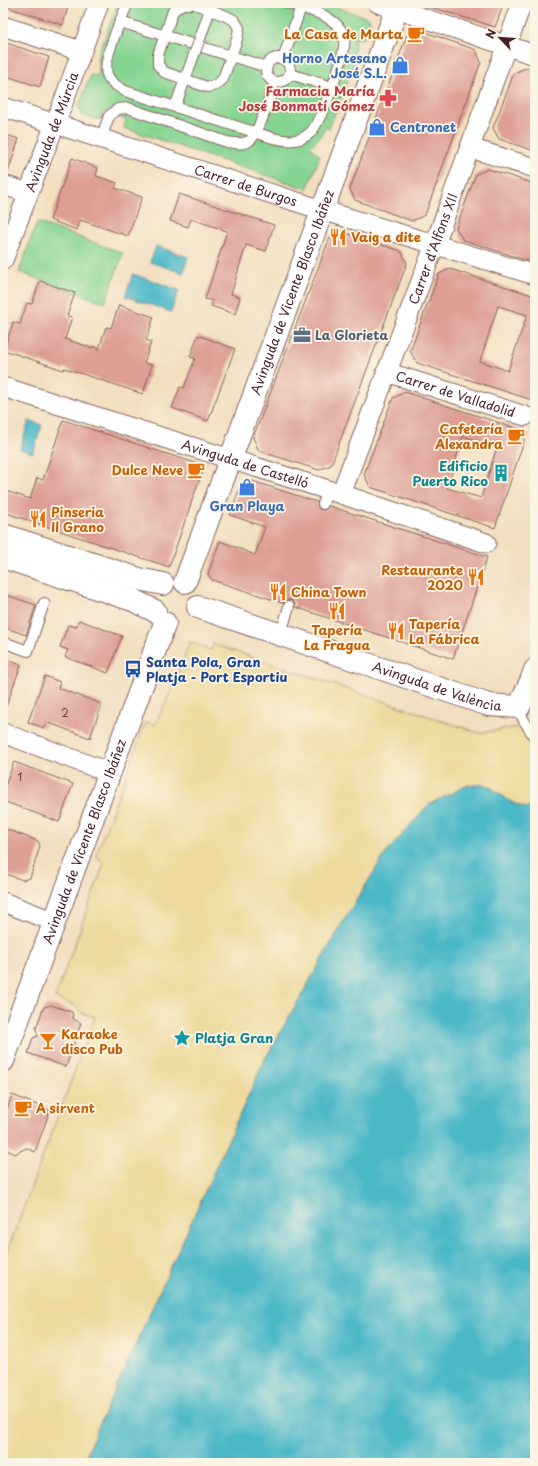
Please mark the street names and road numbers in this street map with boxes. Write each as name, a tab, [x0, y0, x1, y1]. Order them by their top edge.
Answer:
street label: Avinguda de Múrcia	[20, 69, 82, 194]
street label: Carrer de Burgos	[192, 159, 300, 210]
street label: Avinguda de Vicente Blasco Ibáñez	[245, 187, 338, 397]
street label: Carrer d'Alfons XII	[403, 190, 462, 307]
street label: Carrer de Valladolid	[394, 366, 518, 421]
street label: Avinguda de Castelló	[179, 434, 311, 492]
street label: Avinguda de València	[370, 656, 502, 715]
street label: Avinguda de Vicente Blasco Ibáñez	[37, 736, 130, 946]

